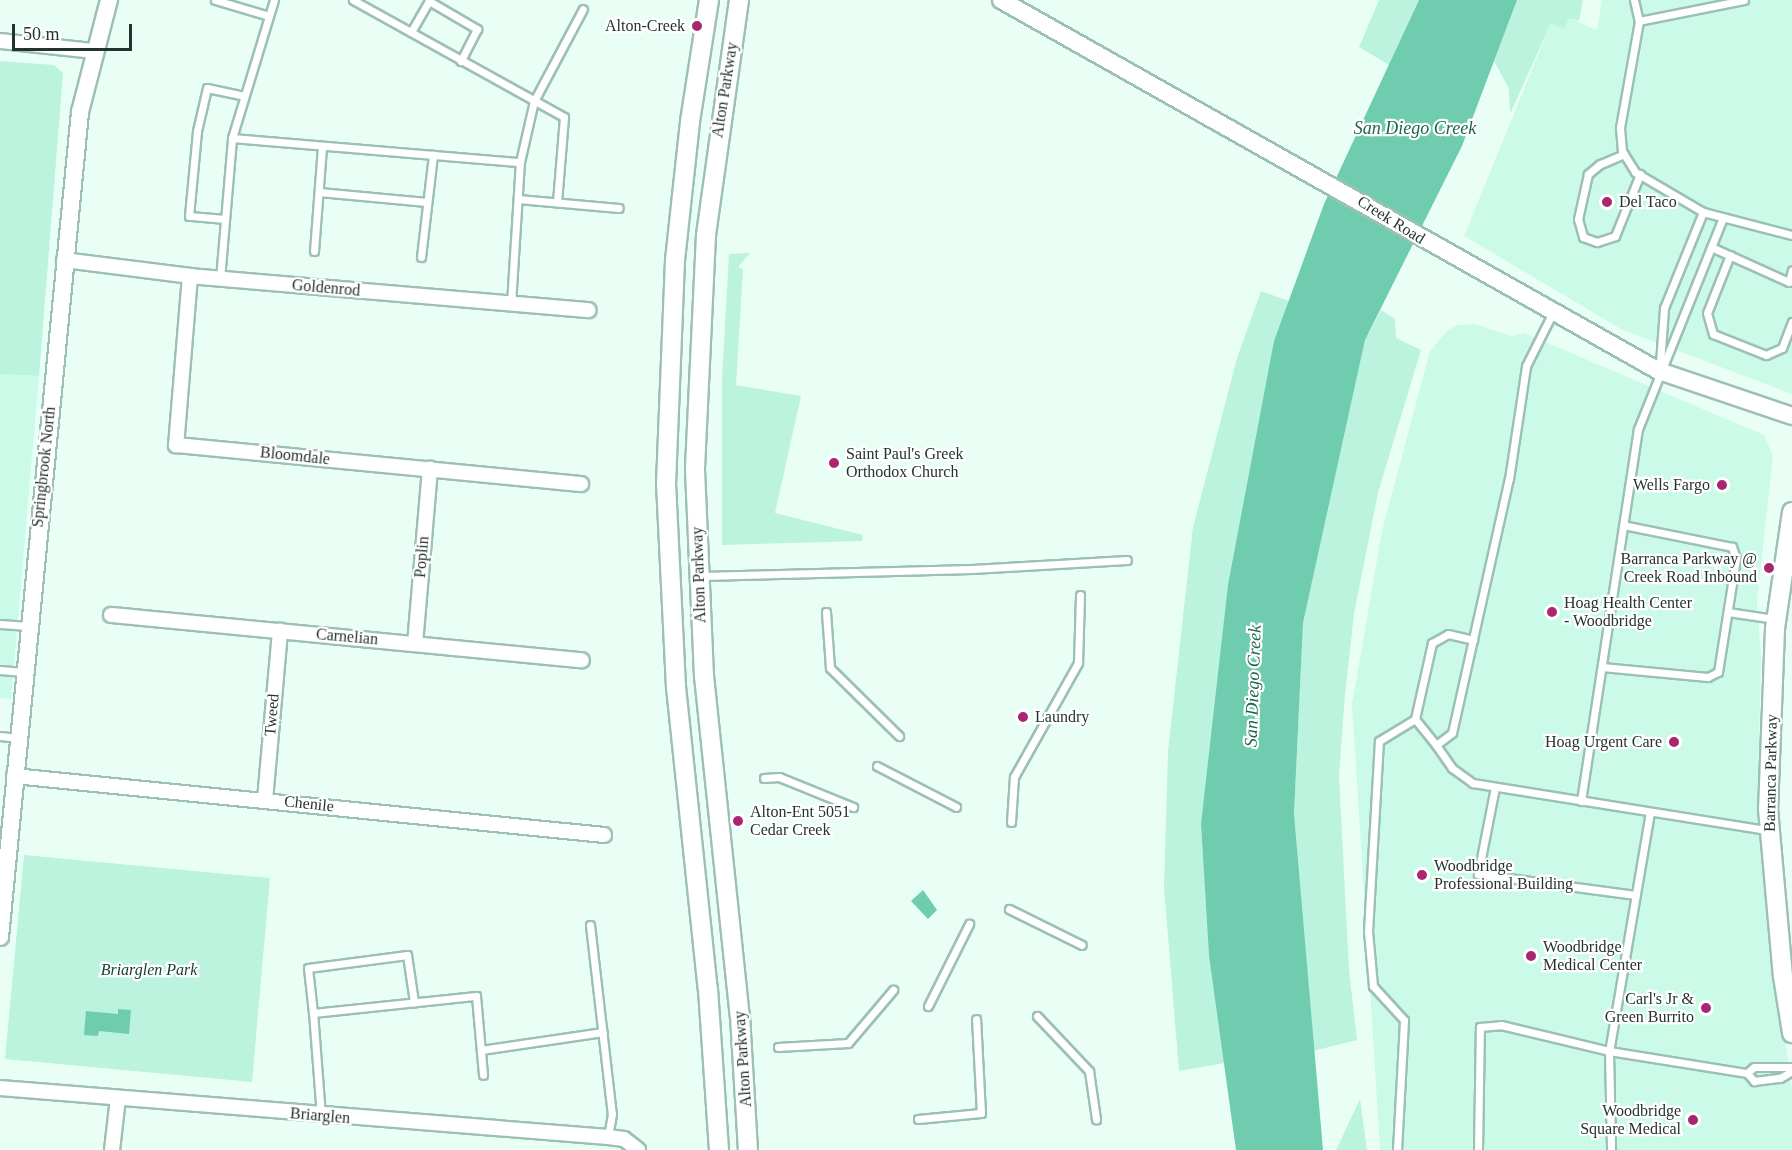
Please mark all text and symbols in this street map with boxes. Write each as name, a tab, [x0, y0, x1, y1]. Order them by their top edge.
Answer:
scale bar	[15, 12, 135, 50]
place label: Alton-Creek	[605, 16, 685, 36]
marker: Alton-Creek	[690, 19, 704, 33]
text: 50 m	[23, 24, 60, 44]
street label: Alton Parkway	[708, 41, 742, 139]
water label: San Diego Creek	[1354, 117, 1476, 139]
street label: Creek Road	[1354, 192, 1428, 248]
place label: Del Taco	[1619, 192, 1677, 212]
marker: Del Taco	[1600, 195, 1614, 209]
street label: Goldenrod	[291, 275, 361, 301]
street label: Springbrook North	[28, 406, 60, 528]
street label: Bloomdale	[259, 443, 331, 469]
place label: Saint Paul's Greek Orthodox Church	[846, 444, 964, 482]
marker: Saint Paul's Greek Orthodox Church	[827, 456, 841, 470]
place label: Wells Fargo	[1633, 475, 1710, 495]
marker: Wells Fargo	[1715, 478, 1729, 492]
street label: Alton Parkway	[688, 526, 710, 624]
street label: Poplin	[411, 535, 433, 579]
place label: Barranca Parkway @ Creek Road Inbound	[1621, 549, 1757, 587]
marker: Barranca Parkway @ Creek Road Inbound	[1762, 561, 1776, 575]
place label: Hoag Health Center - Woodbridge	[1564, 593, 1692, 631]
marker: Hoag Health Center - Woodbridge	[1545, 605, 1559, 619]
street label: Carnelian	[315, 625, 379, 649]
water label: San Diego Creek	[1240, 625, 1266, 747]
street label: Tweed	[261, 693, 283, 737]
place label: Laundry	[1035, 707, 1089, 727]
marker: Laundry	[1016, 710, 1030, 724]
street label: Barranca Parkway	[1760, 714, 1782, 832]
place label: Hoag Urgent Care	[1545, 732, 1662, 752]
marker: Hoag Urgent Care	[1667, 735, 1681, 749]
street label: Chenile	[283, 792, 335, 816]
place label: Alton-Ent 5051 Cedar Creek	[750, 802, 850, 840]
marker: Alton-Ent 5051 Cedar Creek	[731, 814, 745, 828]
place label: Woodbridge Professional Building	[1434, 856, 1573, 894]
marker: Woodbridge Professional Building	[1415, 868, 1429, 882]
place label: Woodbridge Medical Center	[1543, 937, 1642, 975]
marker: Woodbridge Medical Center	[1524, 949, 1538, 963]
park label: Briarglen Park	[101, 960, 197, 980]
place label: Carl's Jr & Green Burrito	[1605, 989, 1694, 1027]
marker: Carl's Jr & Green Burrito	[1699, 1001, 1713, 1015]
street label: Alton Parkway	[730, 1010, 756, 1108]
place label: Woodbridge Square Medical	[1580, 1101, 1681, 1139]
street label: Briarglen	[289, 1104, 351, 1128]
marker: Woodbridge Square Medical	[1686, 1113, 1700, 1127]

